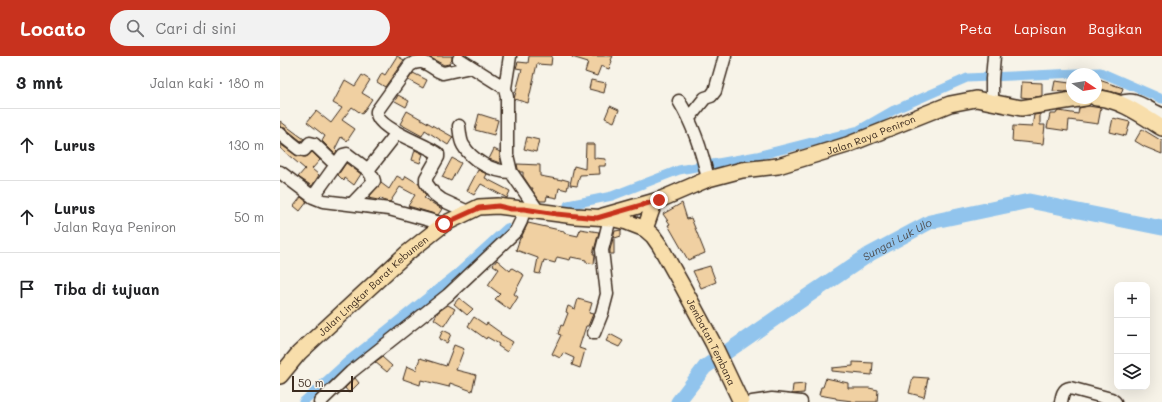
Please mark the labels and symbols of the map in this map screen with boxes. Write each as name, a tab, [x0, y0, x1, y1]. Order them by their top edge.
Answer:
north arrow	[1066, 68, 1102, 104]
street label: Jalan Raya Peniron	[825, 112, 917, 158]
route end	[650, 191, 668, 209]
water label: Sungai Luk Ulo	[859, 214, 935, 264]
route start	[435, 215, 453, 233]
street label: Jalan Lingkar Barat Kebumen	[315, 232, 431, 339]
street label: Jembatan Tembana	[683, 296, 739, 388]
scale bar	[292, 374, 353, 393]

